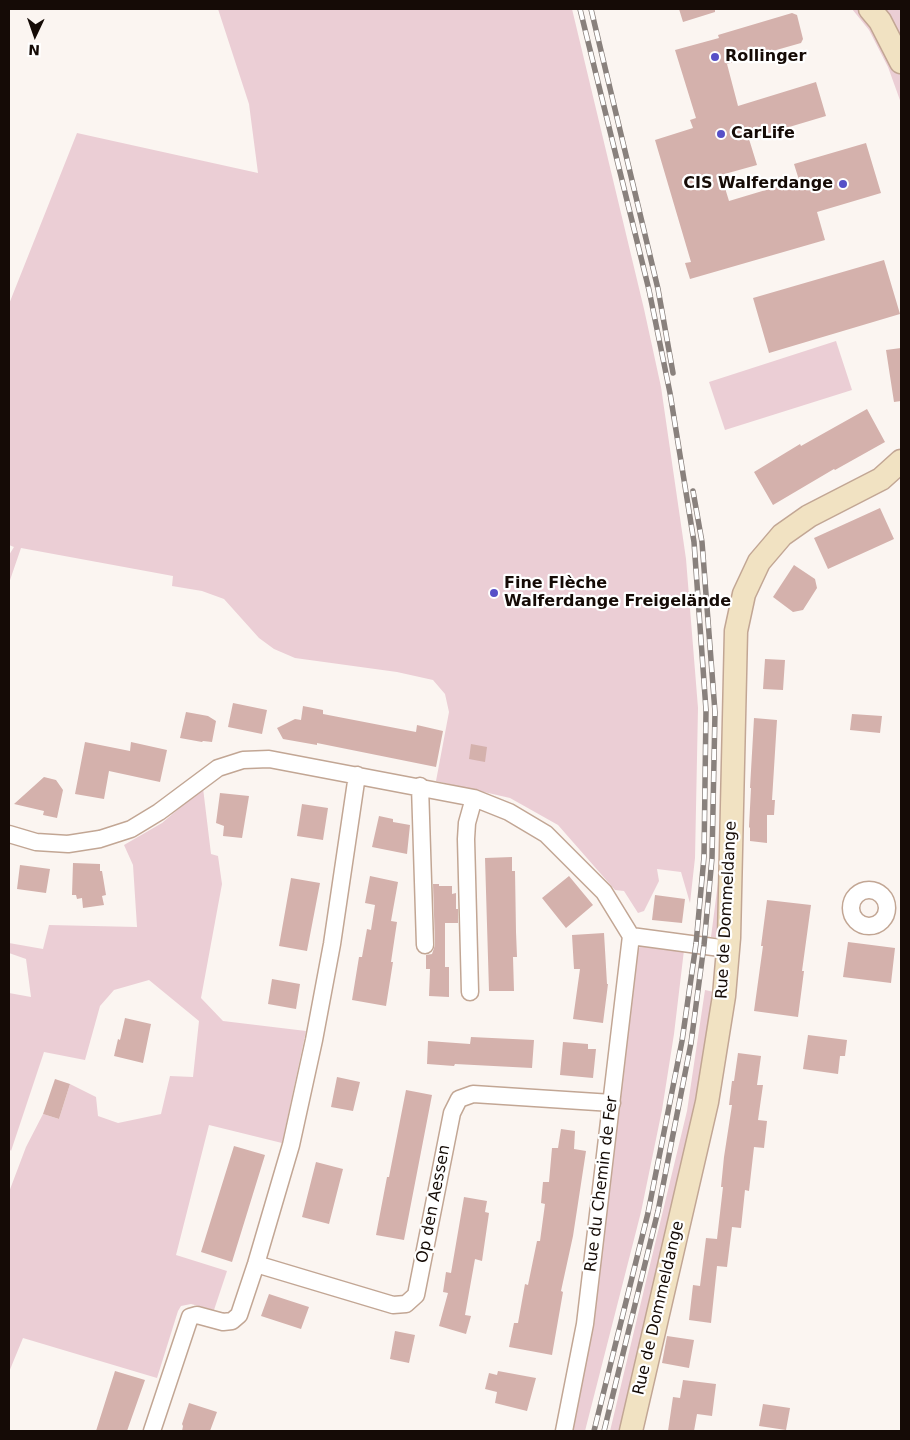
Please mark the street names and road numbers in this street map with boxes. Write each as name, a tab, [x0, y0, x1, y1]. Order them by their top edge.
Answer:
street label: Rue de Dommeldange	[713, 821, 741, 999]
street label: Rue du Chemin de Fer	[582, 1095, 622, 1273]
street label: Op den Aessen	[413, 1143, 455, 1265]
street label: Rue de Dommeldange	[630, 1219, 688, 1397]

